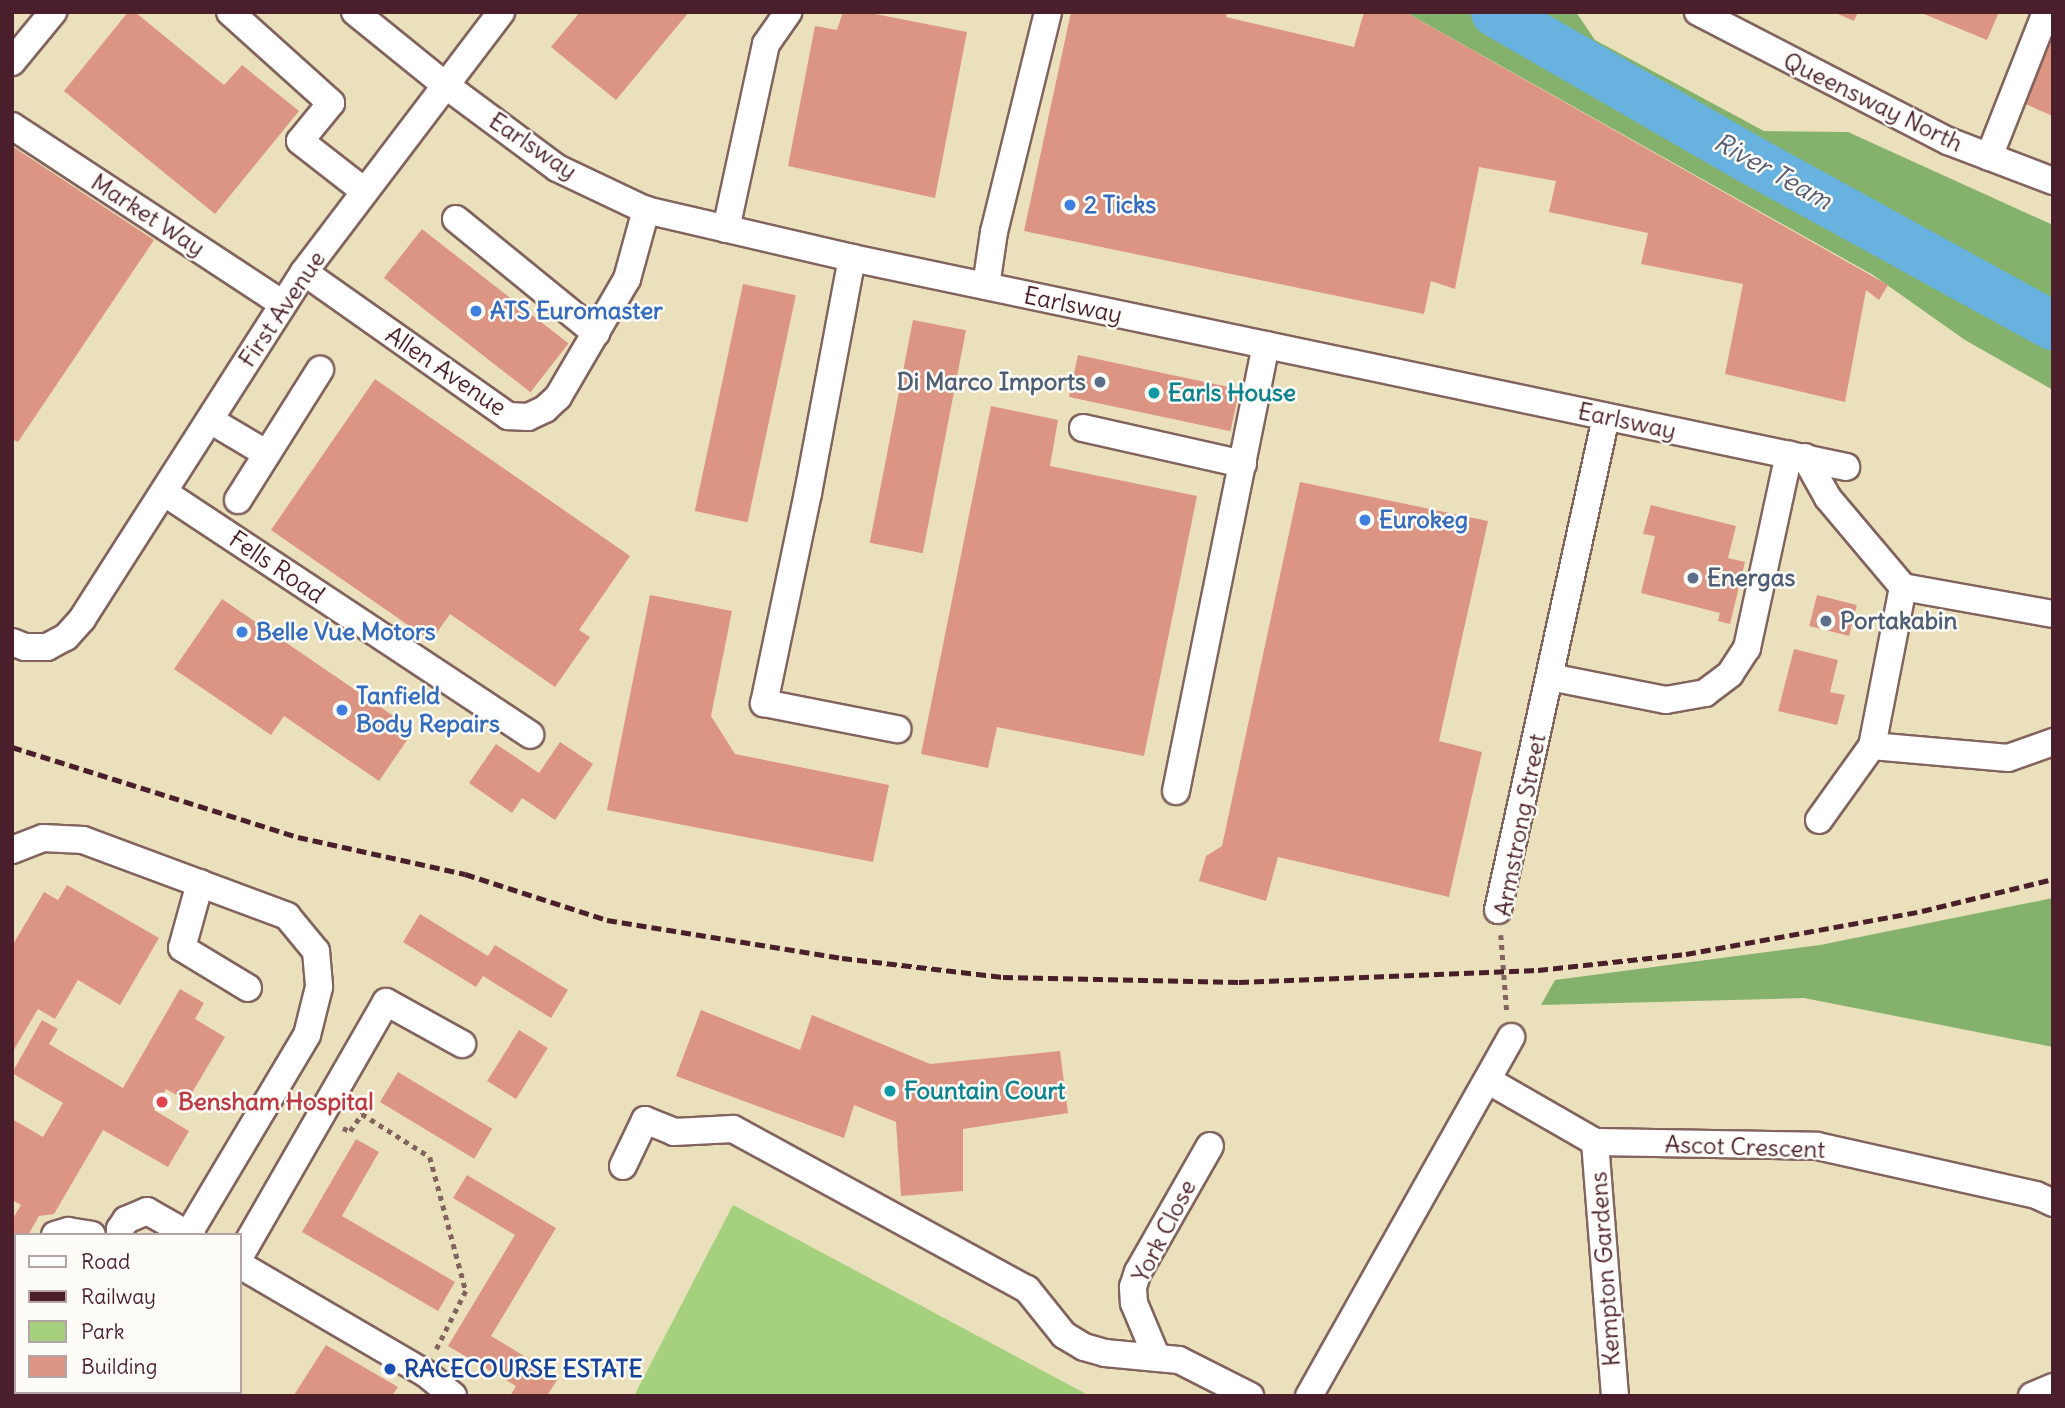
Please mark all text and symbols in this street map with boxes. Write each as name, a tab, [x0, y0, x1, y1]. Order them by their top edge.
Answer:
street label: Queensway North	[1779, 46, 1967, 158]
street label: Earlsway	[484, 106, 582, 186]
water label: River Team	[1709, 126, 1837, 216]
street label: Market Way	[86, 168, 210, 262]
place label: 2 Ticks	[1084, 191, 1156, 219]
marker: 2 Ticks	[1062, 197, 1078, 213]
street label: First Avenue	[233, 245, 331, 373]
street label: Earlsway	[1021, 281, 1125, 329]
place label: ATS Euromaster	[490, 297, 663, 325]
marker: ATS Euromaster	[468, 303, 484, 319]
street label: Allen Avenue	[380, 320, 512, 422]
place label: Di Marco Imports	[897, 368, 1086, 396]
marker: Di Marco Imports	[1092, 374, 1108, 390]
place label: Earls House	[1168, 379, 1296, 407]
marker: Earls House	[1146, 385, 1162, 401]
street label: Earlsway	[1575, 397, 1679, 445]
place label: Eurokeg	[1379, 506, 1468, 534]
marker: Eurokeg	[1357, 512, 1373, 528]
street label: Fells Road	[224, 525, 330, 609]
place label: Energas	[1707, 564, 1795, 592]
marker: Energas	[1685, 570, 1701, 586]
place label: Portakabin	[1840, 607, 1957, 635]
marker: Portakabin	[1818, 613, 1834, 629]
place label: Belle Vue Motors	[256, 618, 436, 646]
marker: Belle Vue Motors	[234, 624, 250, 640]
place label: Tanfield Body Repairs	[356, 682, 500, 738]
marker: Tanfield Body Repairs	[334, 702, 350, 718]
street label: Armstrong Street	[1488, 731, 1552, 919]
place label: Fountain Court	[904, 1077, 1065, 1105]
marker: Fountain Court	[882, 1083, 898, 1099]
place label: Bensham Hospital	[178, 1088, 374, 1116]
marker: Bensham Hospital	[152, 1092, 172, 1112]
street label: Ascot Crescent	[1664, 1130, 1826, 1164]
street label: Kempton Gardens	[1584, 1171, 1626, 1367]
street label: York Close	[1126, 1175, 1202, 1287]
legend	[14, 1233, 242, 1394]
text: Road	[81, 1248, 130, 1275]
text: Railway	[81, 1283, 156, 1310]
text: Park	[81, 1318, 124, 1345]
text: Building	[81, 1353, 157, 1380]
place label: RACECOURSE ESTATE	[404, 1355, 643, 1383]
marker: RACECOURSE ESTATE	[382, 1361, 398, 1377]

